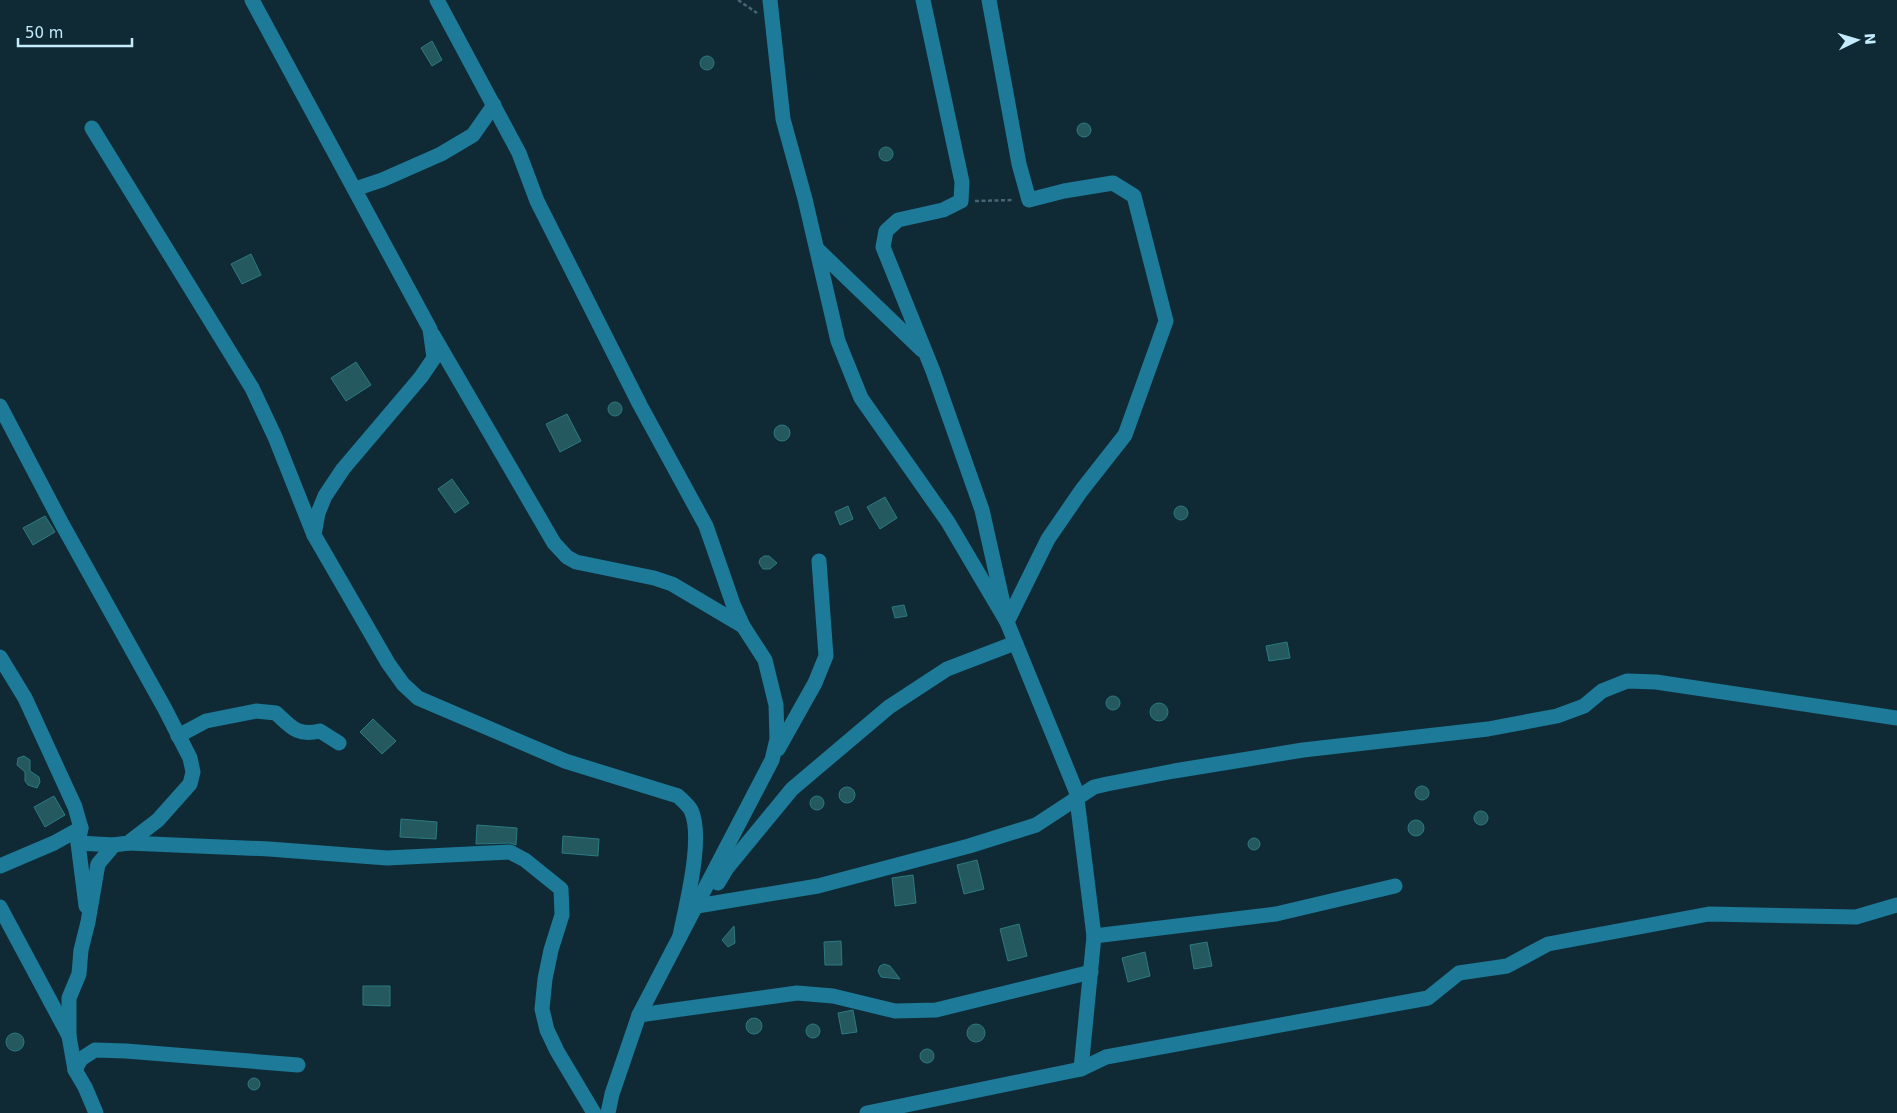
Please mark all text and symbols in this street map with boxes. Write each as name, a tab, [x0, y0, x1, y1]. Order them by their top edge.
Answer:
scale bar	[18, 15, 131, 47]
north arrow	[1832, 15, 1882, 65]
text: 50 m	[25, 24, 63, 42]
text: N	[1861, 32, 1878, 45]

